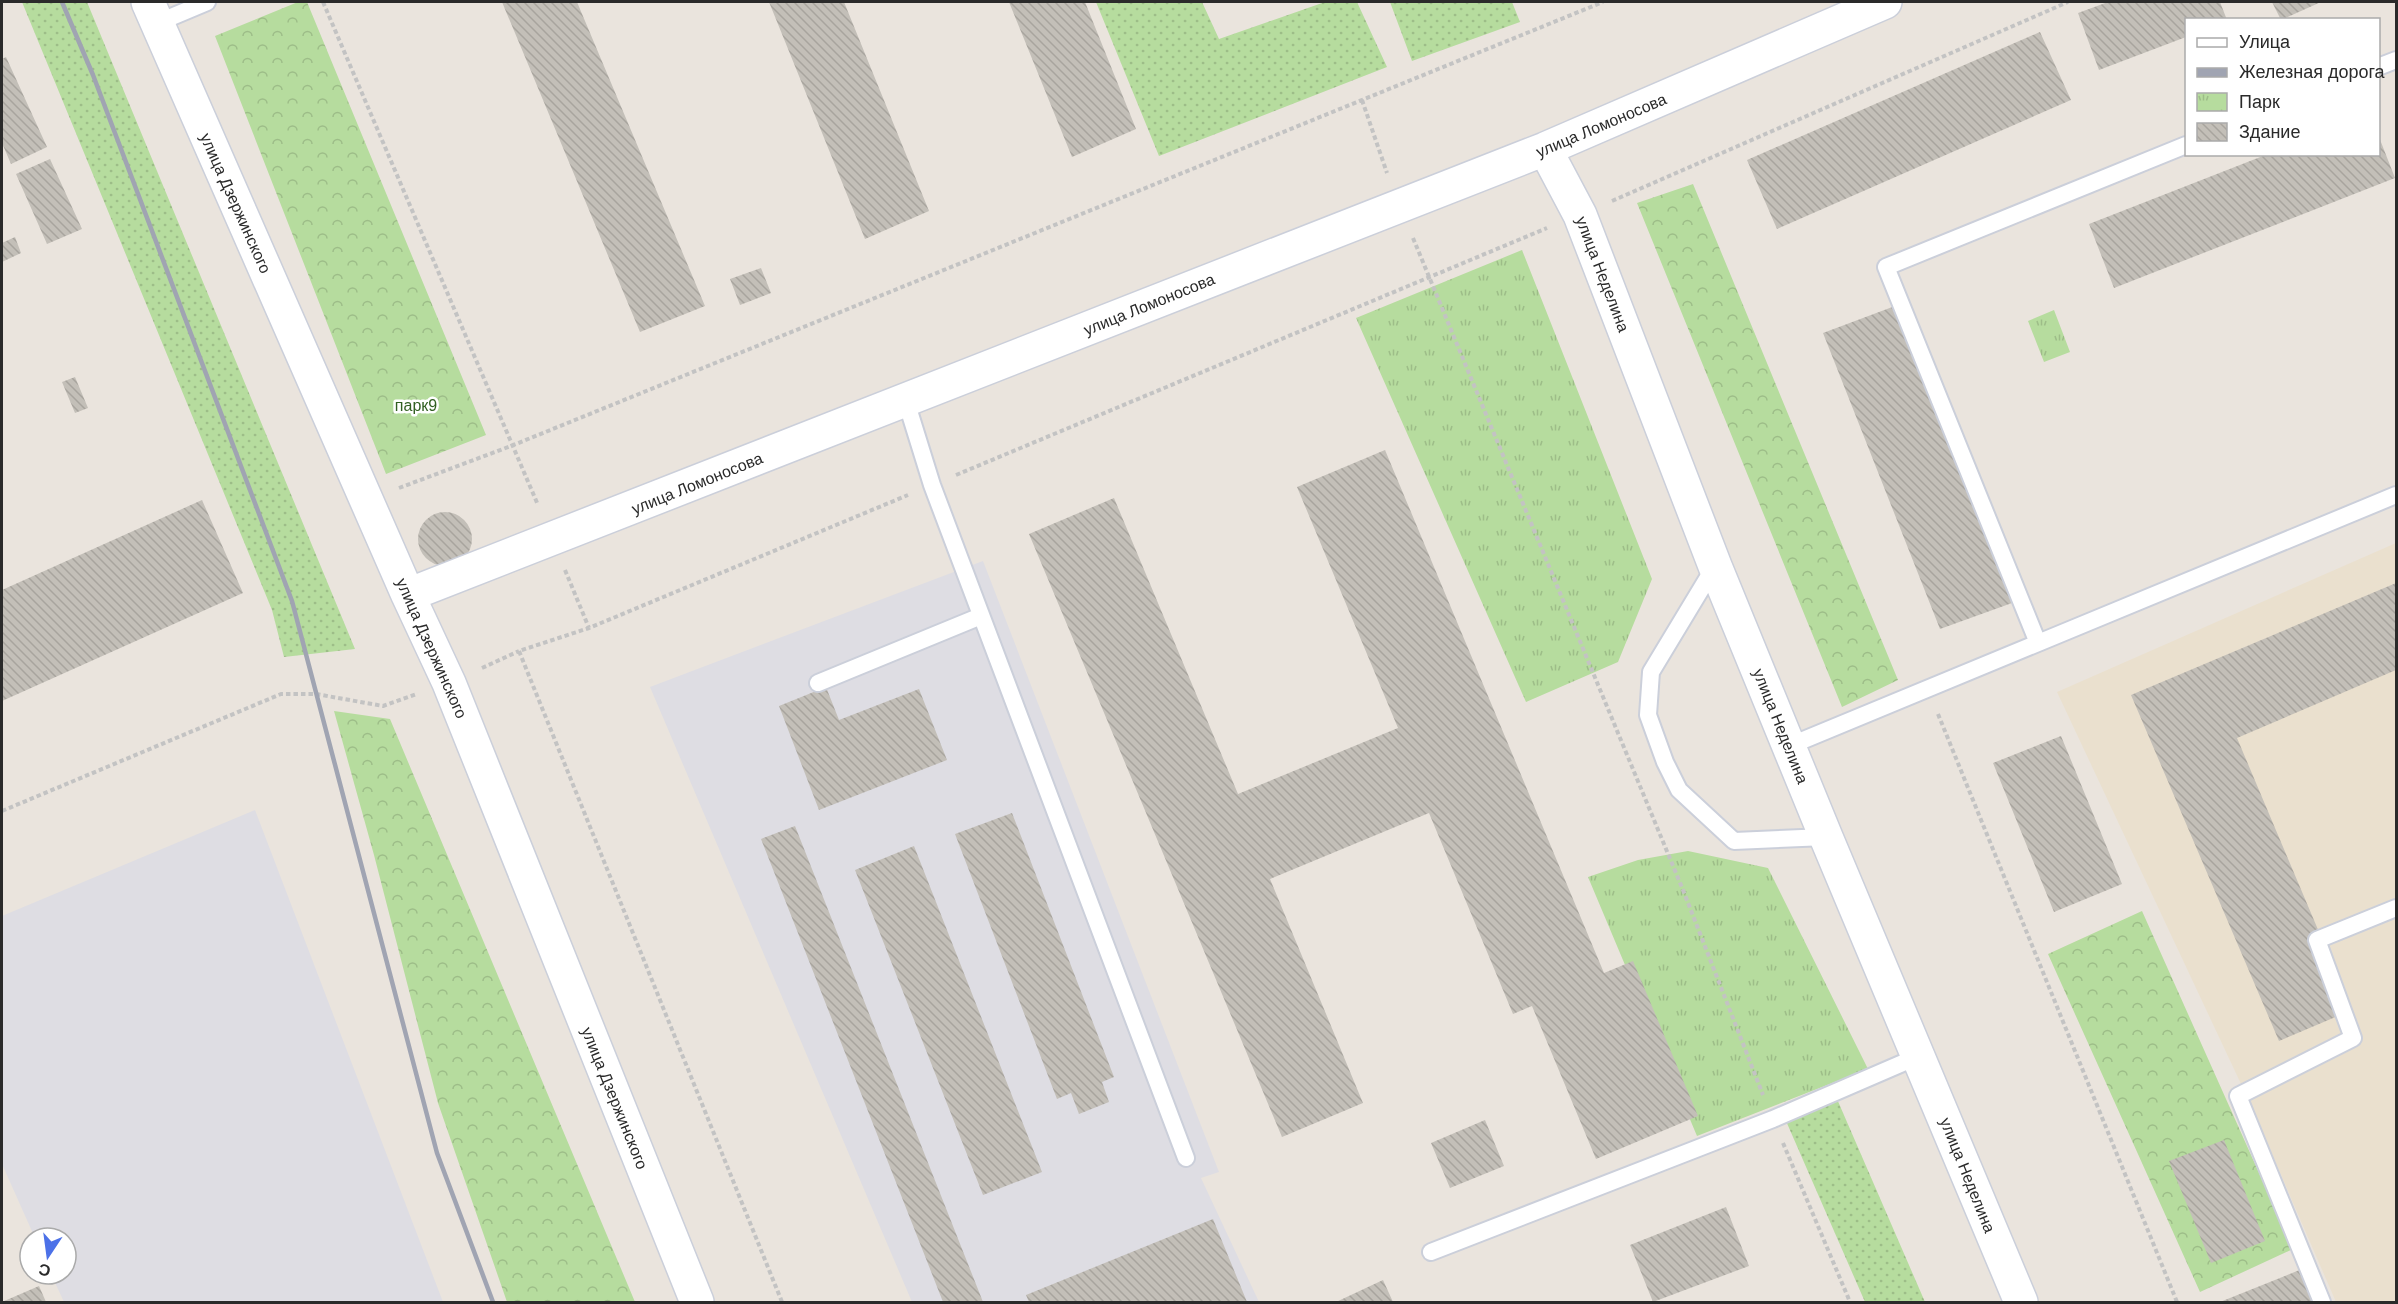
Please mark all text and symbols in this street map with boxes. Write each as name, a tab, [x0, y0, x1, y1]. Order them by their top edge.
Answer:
legend	[2185, 18, 2380, 156]
text: Улица	[2239, 32, 2291, 52]
text: Железная дорога	[2239, 62, 2386, 82]
street label: улица Ломоносова	[1534, 90, 1669, 161]
text: Парк	[2239, 92, 2280, 112]
text: Здание	[2239, 122, 2300, 142]
street label: улица Дзержинского	[197, 130, 274, 276]
street label: улица Неделина	[1573, 214, 1632, 334]
street label: улица Ломоносова	[1081, 270, 1217, 339]
park label: парк9	[395, 397, 437, 414]
street label: улица Ломоносова	[629, 449, 765, 518]
street label: улица Дзержинского	[393, 575, 470, 721]
street label: улица Неделина	[1750, 666, 1811, 786]
street label: улица Дзержинского	[578, 1025, 651, 1172]
street label: улица Неделина	[1937, 1115, 1998, 1235]
north arrow	[18, 1226, 78, 1286]
text: С	[37, 1260, 52, 1280]

